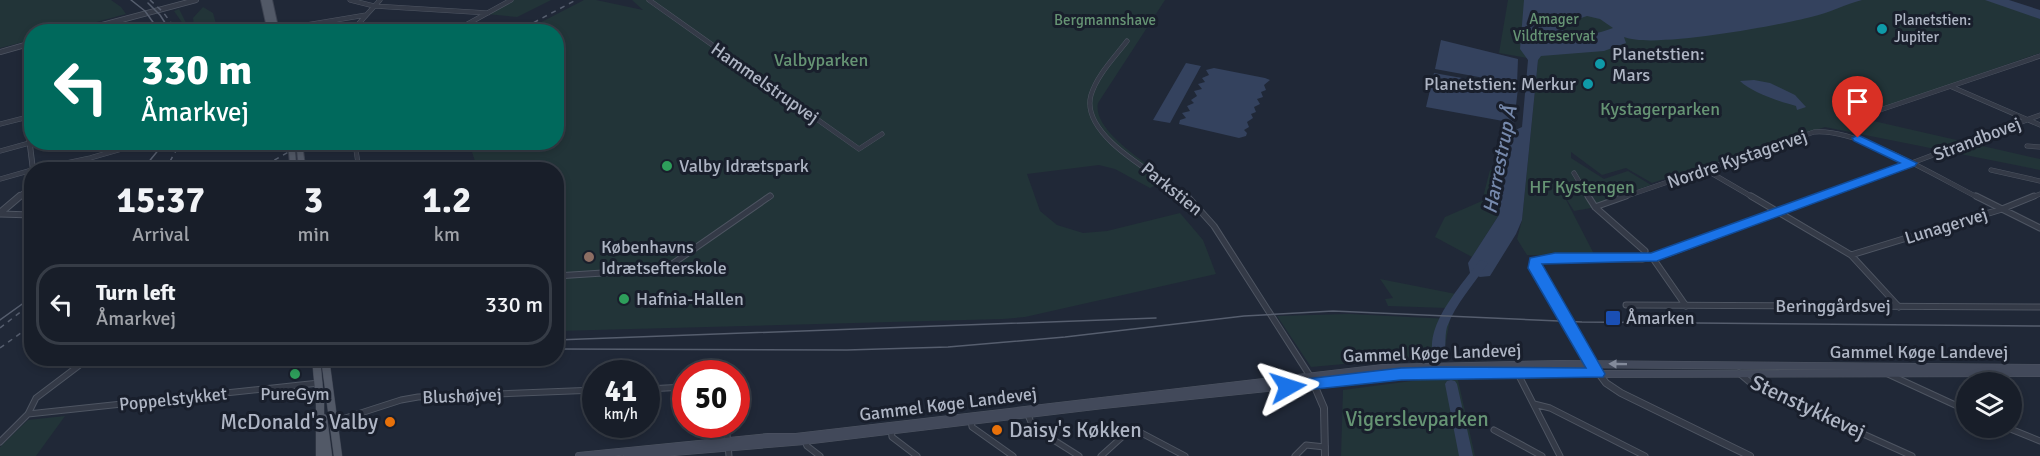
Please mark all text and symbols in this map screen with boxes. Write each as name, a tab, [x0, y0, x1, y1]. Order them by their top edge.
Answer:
park label: Amager Vildtreservat	[1513, 10, 1595, 45]
park label: Bergmannshave	[1054, 11, 1156, 29]
place label: Planetstien: Jupiter	[1894, 11, 1971, 46]
marker: Planetstien: Jupiter	[1875, 22, 1889, 36]
street label: Hammelstrupvej	[707, 38, 823, 128]
place label: Planetstien: Mars	[1612, 43, 1705, 86]
text: 330 m	[141, 45, 252, 96]
icon: left	[42, 48, 120, 126]
park label: Valbyparken	[774, 49, 868, 71]
marker: Planetstien: Mars	[1593, 57, 1607, 71]
place label: Planetstien: Merkur	[1424, 73, 1576, 95]
pin	[1832, 76, 1883, 138]
marker: Planetstien: Merkur	[1581, 77, 1595, 91]
icon: arrive	[1841, 85, 1874, 118]
text: Åmarkvej	[141, 96, 249, 129]
park label: Kystagerparken	[1600, 98, 1720, 120]
water label: Harrestrup Å	[1477, 103, 1523, 216]
street label: Strandbovej	[1930, 112, 2024, 166]
street label: Nordre Kystagervej	[1664, 125, 1810, 193]
place label: Valby Idrætspark	[679, 155, 809, 177]
street label: Parkstien	[1137, 158, 1207, 220]
marker: Valby Idrætspark	[660, 159, 674, 173]
park label: HF Kystengen	[1529, 176, 1635, 198]
text: 15:37	[117, 178, 205, 223]
text: 3	[304, 178, 323, 223]
text: 1.2	[422, 178, 471, 223]
street label: Lunagervej	[1902, 203, 1990, 249]
text: Arrival	[132, 222, 190, 247]
text: min	[297, 222, 330, 247]
text: km	[434, 222, 460, 247]
place label: Københavns Idrætsefterskole	[601, 236, 727, 279]
marker: Københavns Idrætsefterskole	[582, 250, 596, 264]
text: Turn left	[96, 279, 176, 306]
icon: left	[45, 288, 78, 321]
place label: Hafnia-Hallen	[636, 288, 744, 310]
text: 330 m	[485, 291, 543, 318]
marker: Hafnia-Hallen	[617, 292, 631, 306]
street label: Beringgårdsvej	[1775, 295, 1891, 317]
text: Åmarkvej	[96, 306, 176, 331]
place label: Åmarken	[1626, 307, 1695, 329]
marker: Åmarken	[1604, 309, 1622, 327]
street label: Gammel Køge Landevej	[1342, 339, 1522, 367]
street label: Gammel Køge Landevej	[1830, 341, 2008, 363]
position arrow	[1256, 355, 1320, 419]
one-way arrow	[1609, 359, 1628, 369]
speed limit sign: 50	[672, 360, 750, 438]
marker: PureGym	[288, 367, 302, 381]
street label: Stenstykkevej	[1746, 369, 1870, 445]
map controls	[1956, 372, 2022, 438]
button: layers	[1956, 372, 2022, 438]
text: 41	[605, 373, 637, 410]
street label: Poppelstykket	[118, 382, 228, 416]
street label: Gammel Køge Landevej	[858, 382, 1038, 426]
place label: PureGym	[260, 383, 330, 405]
street label: Blushøjvej	[422, 384, 502, 408]
text: km/h	[604, 405, 638, 423]
park label: Vigerslevparken	[1345, 406, 1489, 432]
place label: McDonald's Valby	[220, 409, 378, 435]
marker: McDonald's Valby	[383, 415, 397, 429]
place label: Daisy's Køkken	[1009, 417, 1142, 443]
marker: Daisy's Køkken	[990, 423, 1004, 437]

